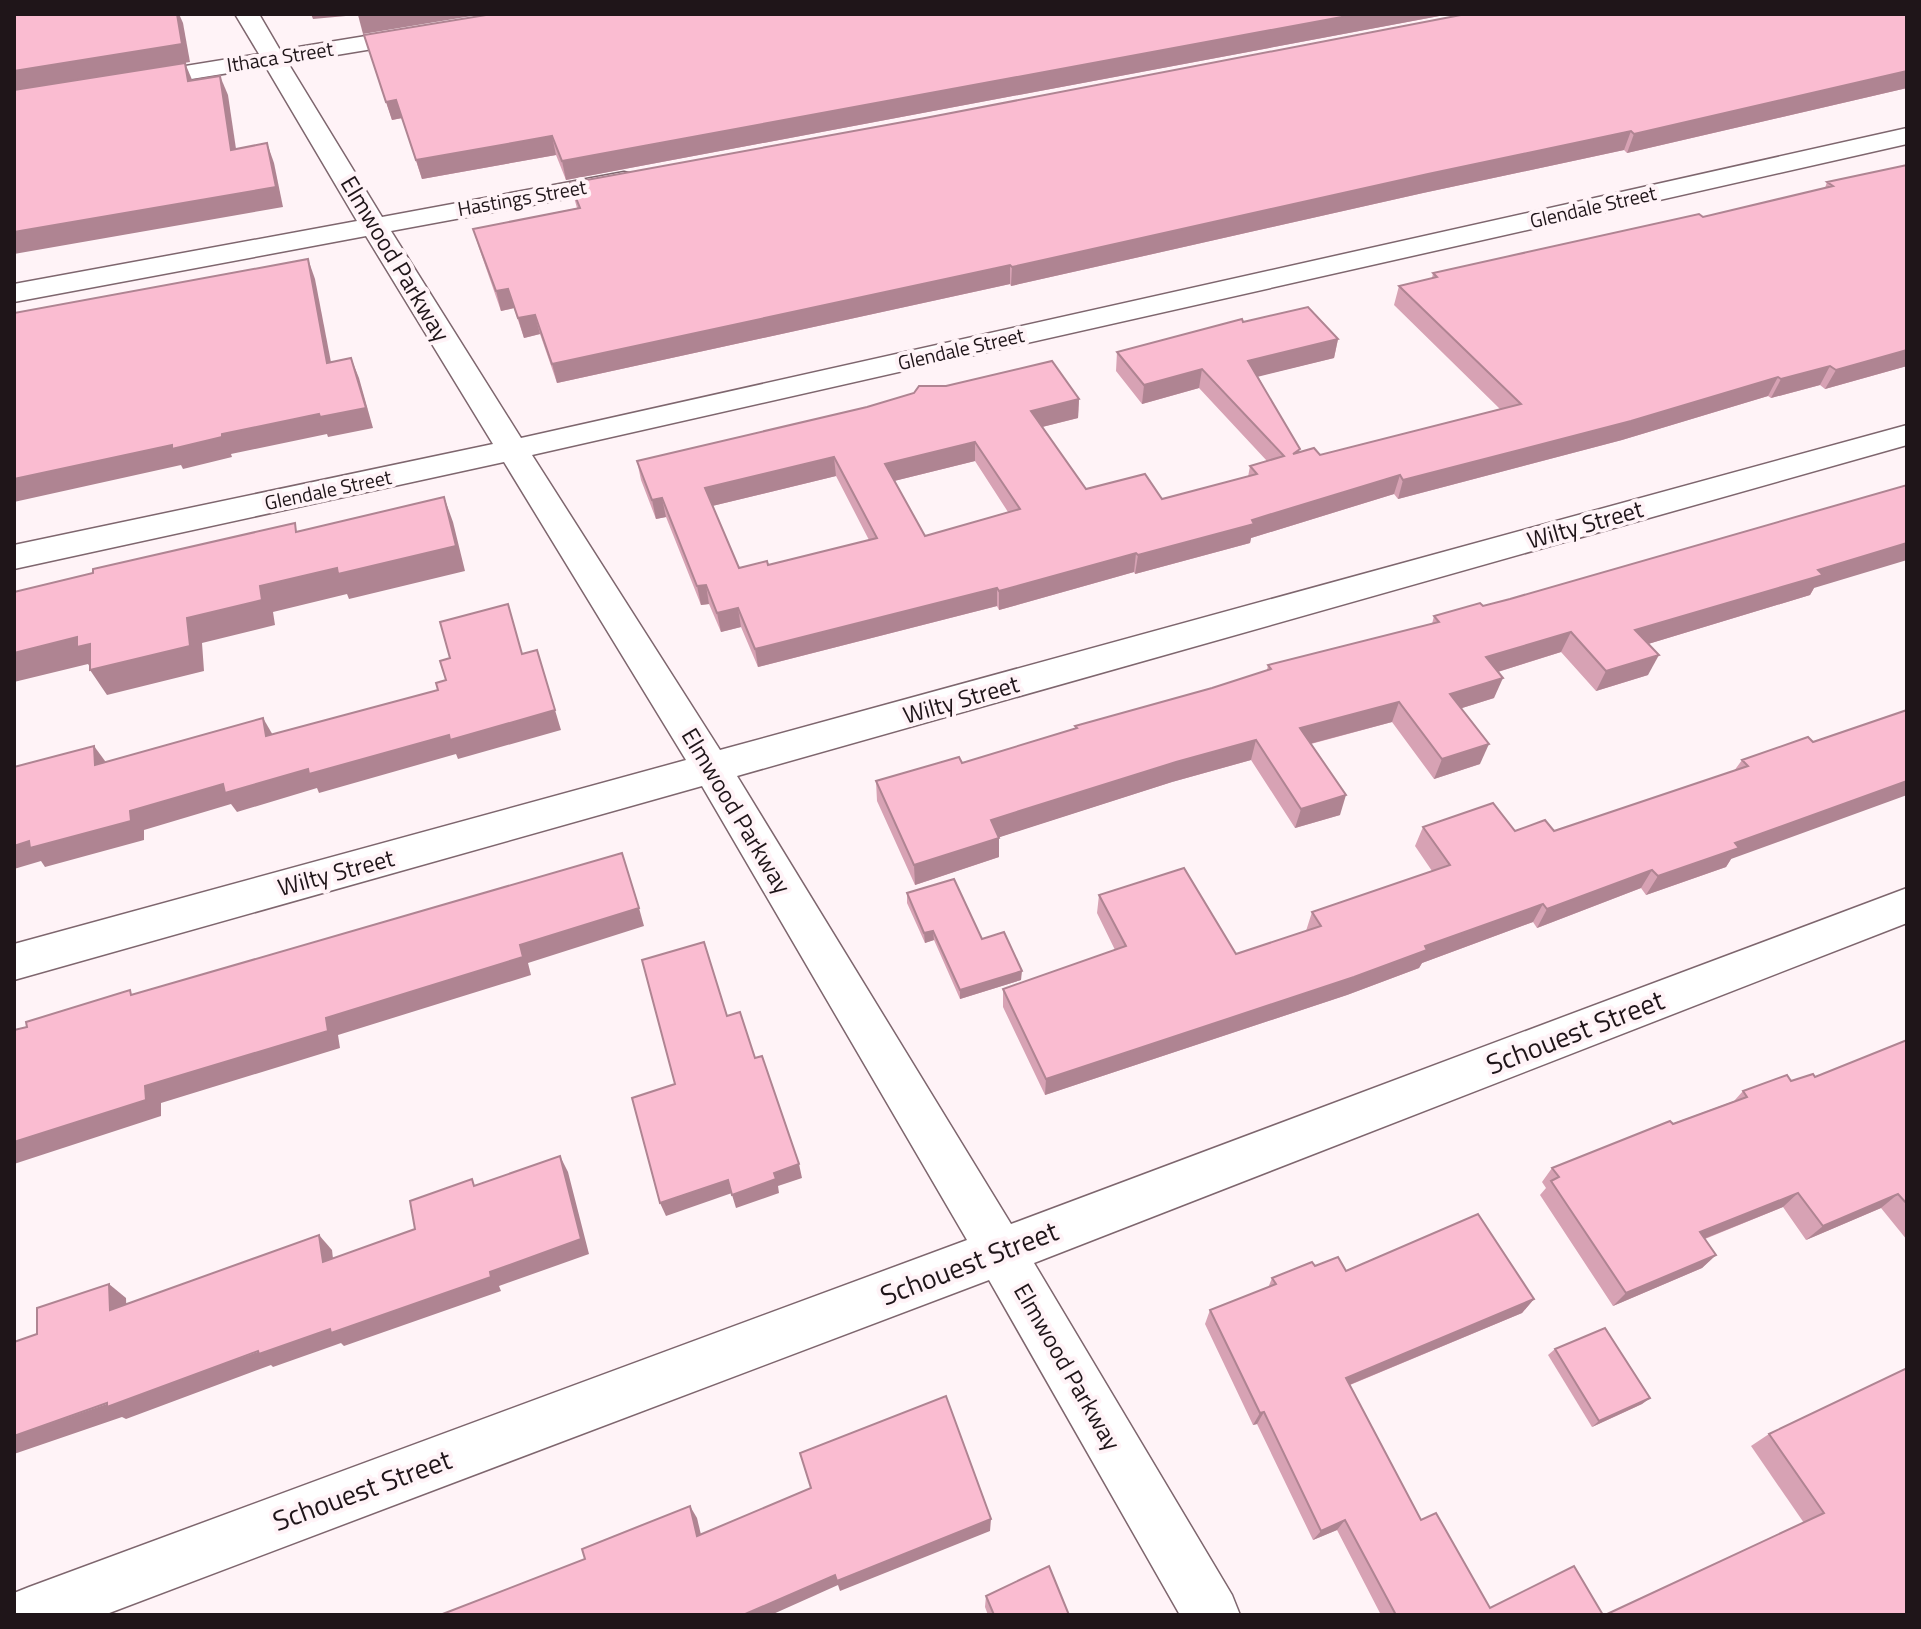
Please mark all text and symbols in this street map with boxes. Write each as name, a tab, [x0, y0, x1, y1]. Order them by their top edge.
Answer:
street label: Ithaca Street	[224, 33, 335, 80]
street label: Elmwood Parkway	[332, 169, 460, 349]
street label: Hastings Street	[455, 171, 589, 224]
street label: Glendale Street	[1527, 177, 1659, 236]
street label: Glendale Street	[895, 319, 1027, 378]
street label: Glendale Street	[262, 461, 394, 518]
street label: Wilty Street	[1522, 490, 1648, 558]
street label: Wilty Street	[898, 665, 1024, 733]
street label: Elmwood Parkway	[673, 721, 801, 901]
street label: Wilty Street	[273, 839, 399, 905]
street label: Schouest Street	[1480, 978, 1670, 1085]
street label: Schouest Street	[874, 1209, 1064, 1316]
street label: Elmwood Parkway	[1005, 1276, 1131, 1457]
street label: Schouest Street	[266, 1437, 457, 1542]

